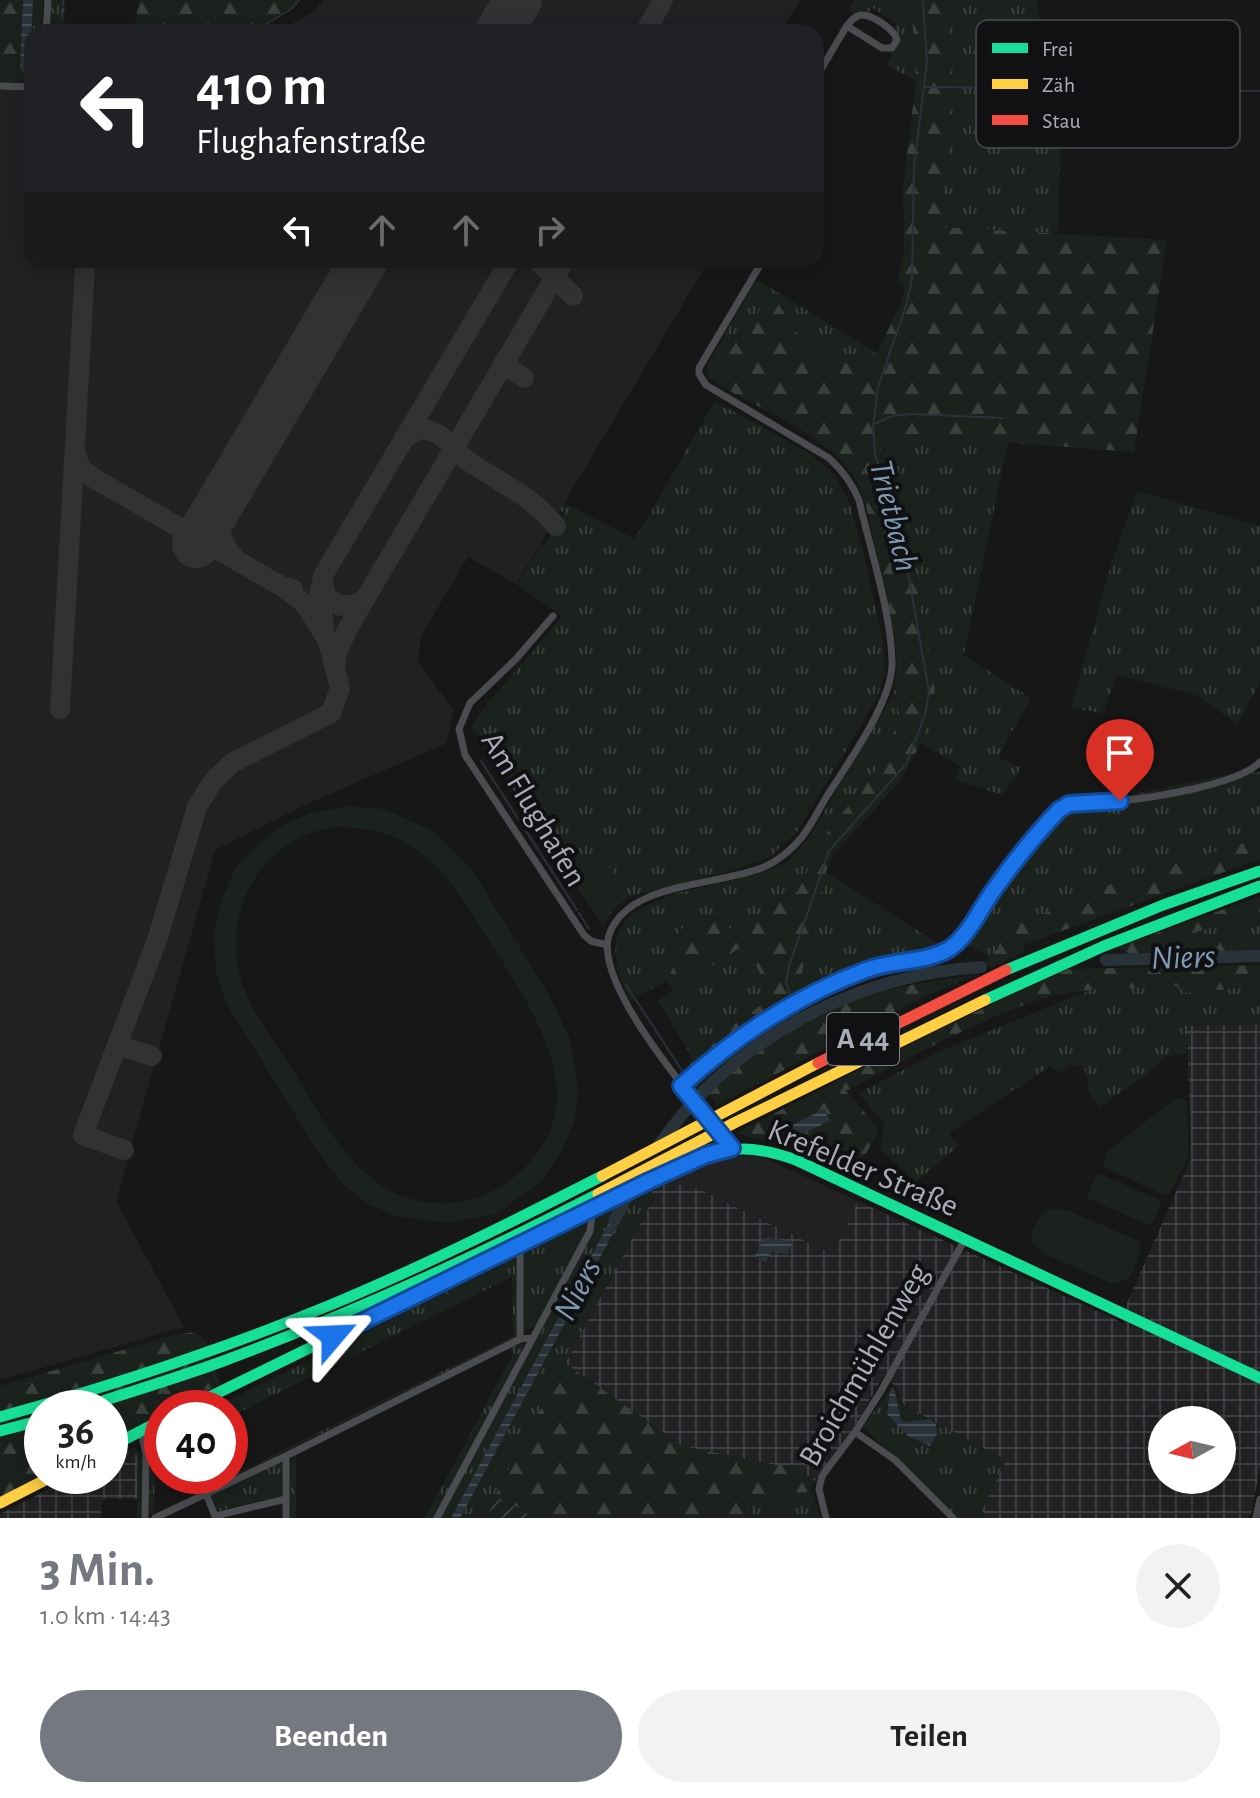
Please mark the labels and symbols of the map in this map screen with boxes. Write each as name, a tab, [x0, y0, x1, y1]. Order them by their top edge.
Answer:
legend	[976, 20, 1240, 148]
text: Frei	[1042, 38, 1073, 60]
text: Zäh	[1042, 74, 1075, 96]
text: Stau	[1042, 110, 1081, 132]
water label: Trietbach	[863, 457, 923, 575]
pin	[1086, 719, 1154, 801]
street label: Am Flughafen	[475, 726, 593, 892]
water label: Niers	[1150, 940, 1216, 976]
road number: A 44	[827, 1013, 899, 1065]
street label: Krefelder Straße	[763, 1114, 963, 1222]
water label: Niers	[548, 1253, 608, 1326]
street label: Broichmühlenweg	[793, 1258, 935, 1472]
position arrow	[291, 1294, 375, 1378]
speed limit sign: 40	[144, 1390, 248, 1494]
north arrow	[1148, 1406, 1236, 1494]

